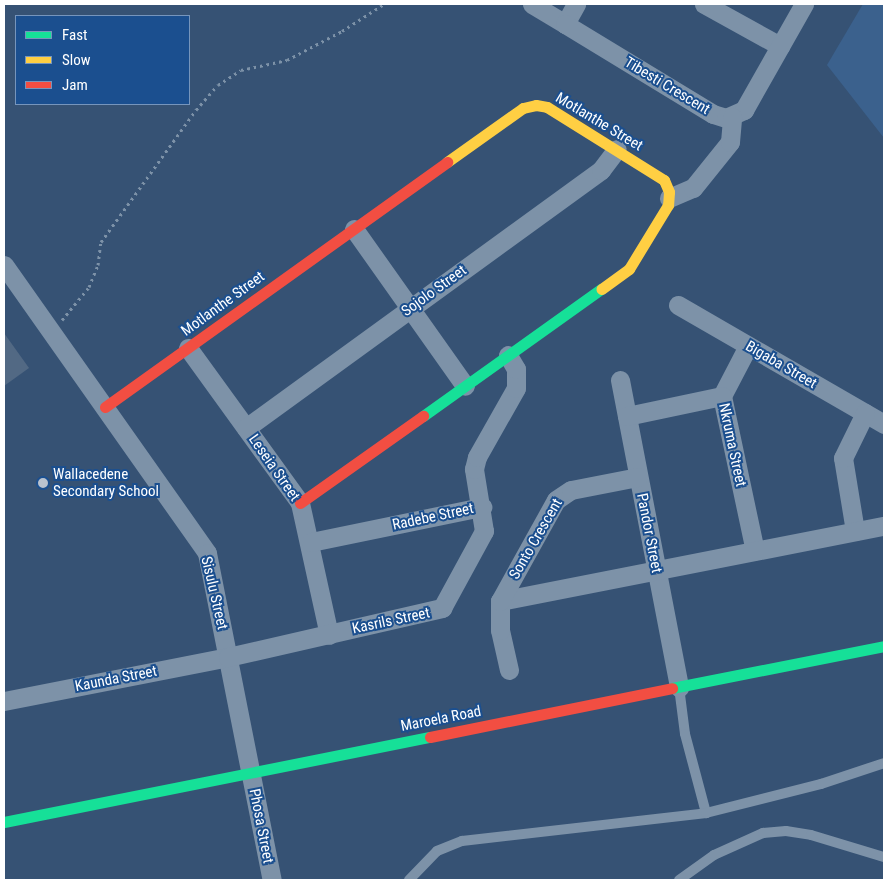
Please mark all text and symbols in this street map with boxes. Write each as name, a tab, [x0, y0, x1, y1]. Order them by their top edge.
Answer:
legend	[15, 15, 190, 105]
text: Fast	[62, 26, 87, 44]
text: Slow	[62, 51, 91, 69]
street label: Tibesti Crescent	[621, 53, 713, 119]
text: Jam	[62, 76, 88, 94]
street label: Motlanthe Street	[552, 89, 646, 155]
street label: Sojolo Street	[398, 261, 470, 321]
street label: Motlanthe Street	[178, 268, 268, 340]
street label: Bigaba Street	[742, 337, 820, 393]
street label: Nkruma Street	[714, 402, 750, 488]
street label: Leseia Street	[244, 431, 304, 505]
place label: Wallacedene Secondary School	[53, 465, 159, 500]
marker: Wallacedene Secondary School	[37, 477, 49, 489]
street label: Pandor Street	[632, 492, 666, 574]
street label: Sonto Crescent	[506, 495, 566, 583]
street label: Radebe Street	[391, 500, 475, 534]
street label: Sisulu Street	[197, 555, 231, 631]
street label: Kasrils Street	[350, 604, 432, 638]
street label: Kaunda Street	[73, 662, 159, 696]
street label: Maroela Road	[399, 702, 483, 736]
street label: Phosa Street	[245, 787, 277, 865]

